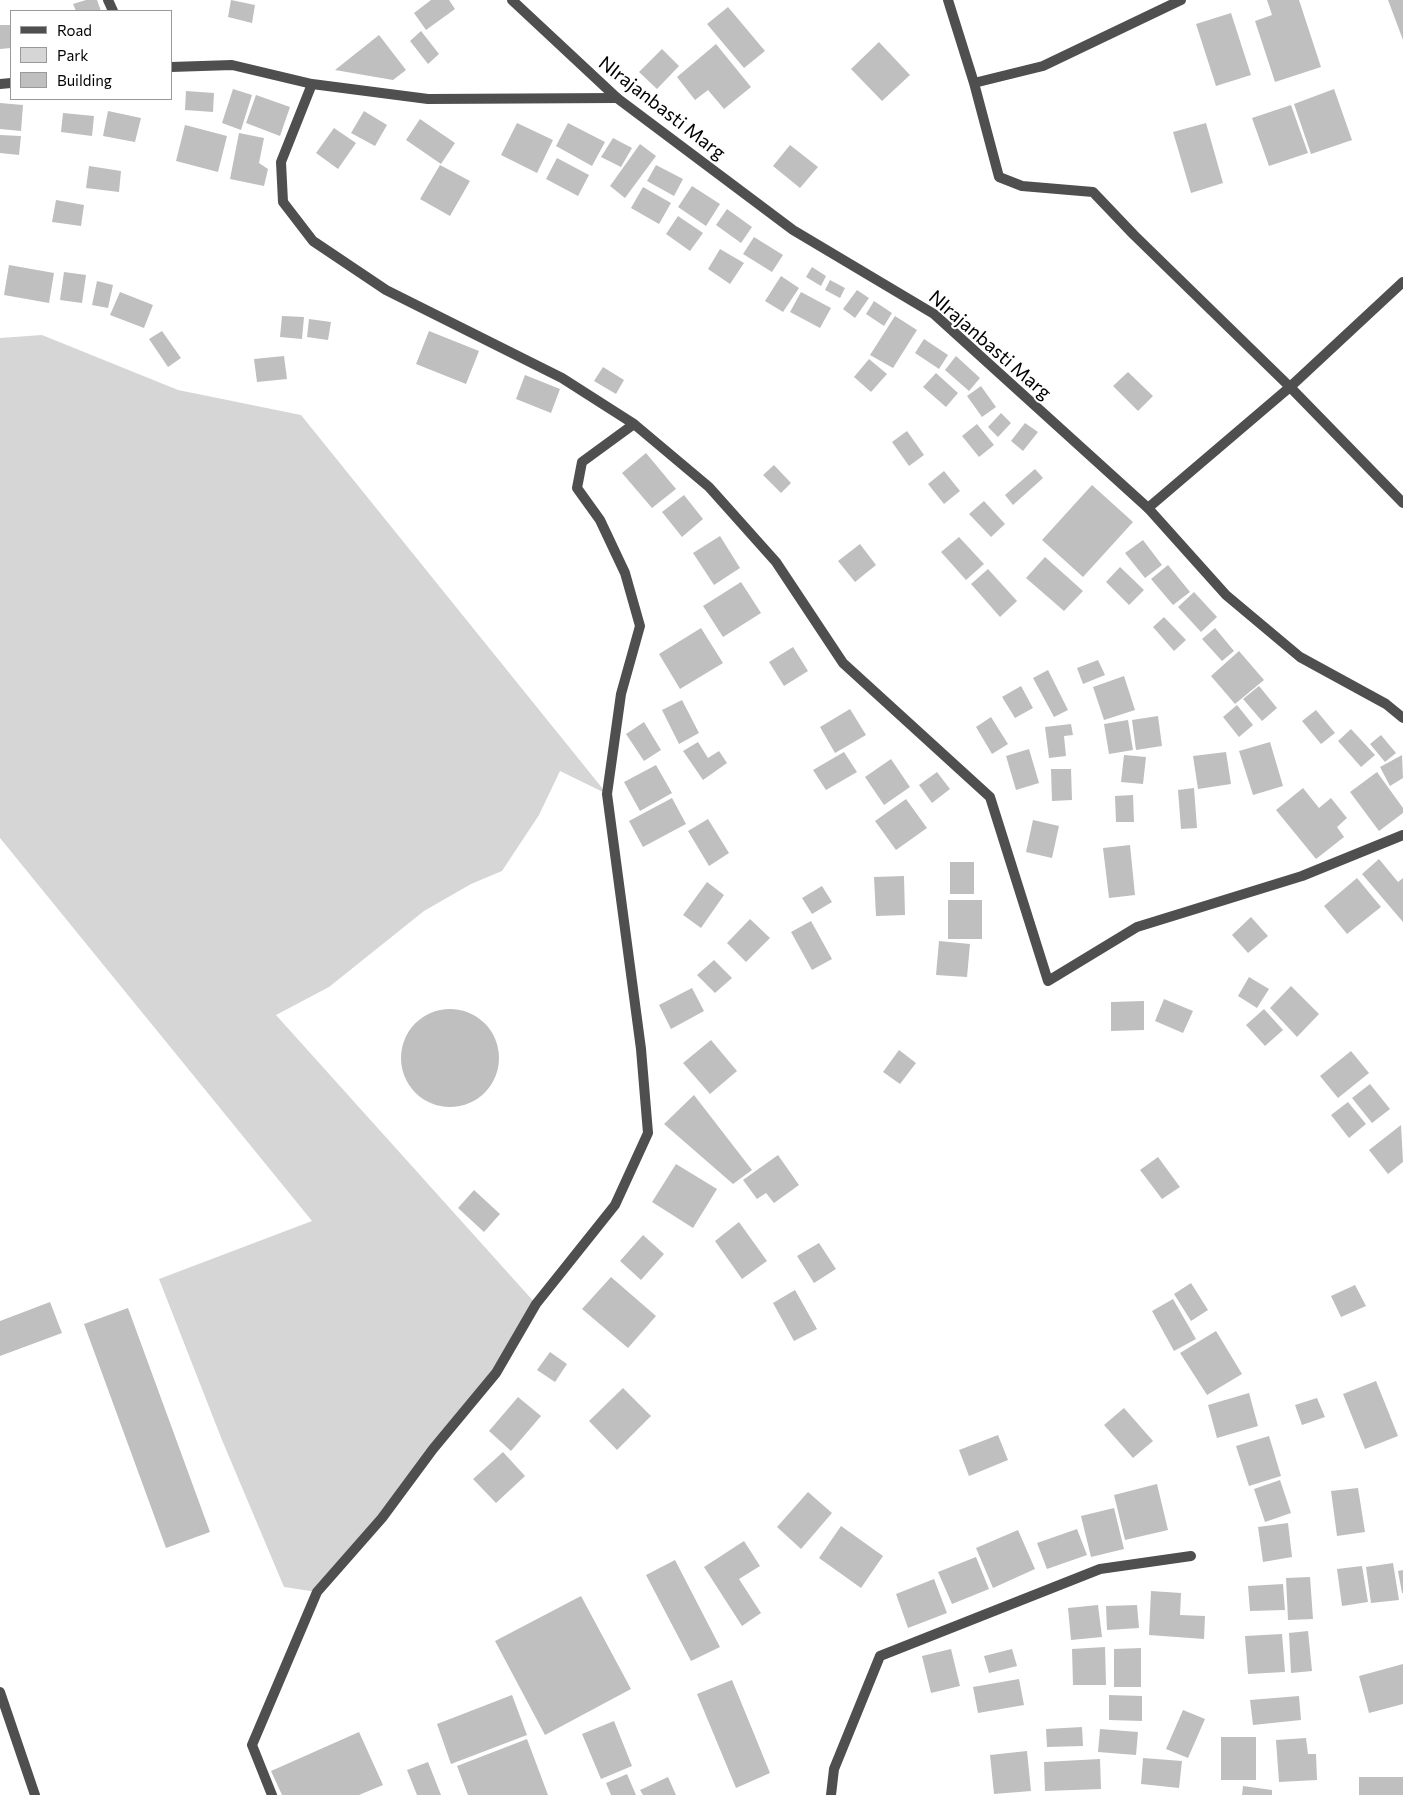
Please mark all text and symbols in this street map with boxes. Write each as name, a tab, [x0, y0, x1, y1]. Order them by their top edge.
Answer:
legend	[10, 10, 172, 100]
text: Road	[57, 21, 92, 39]
text: Park	[57, 46, 88, 64]
street label: NIrajanbasti Marg	[594, 51, 730, 165]
text: Building	[57, 71, 112, 89]
street label: NIrajanbasti Marg	[924, 286, 1056, 404]

